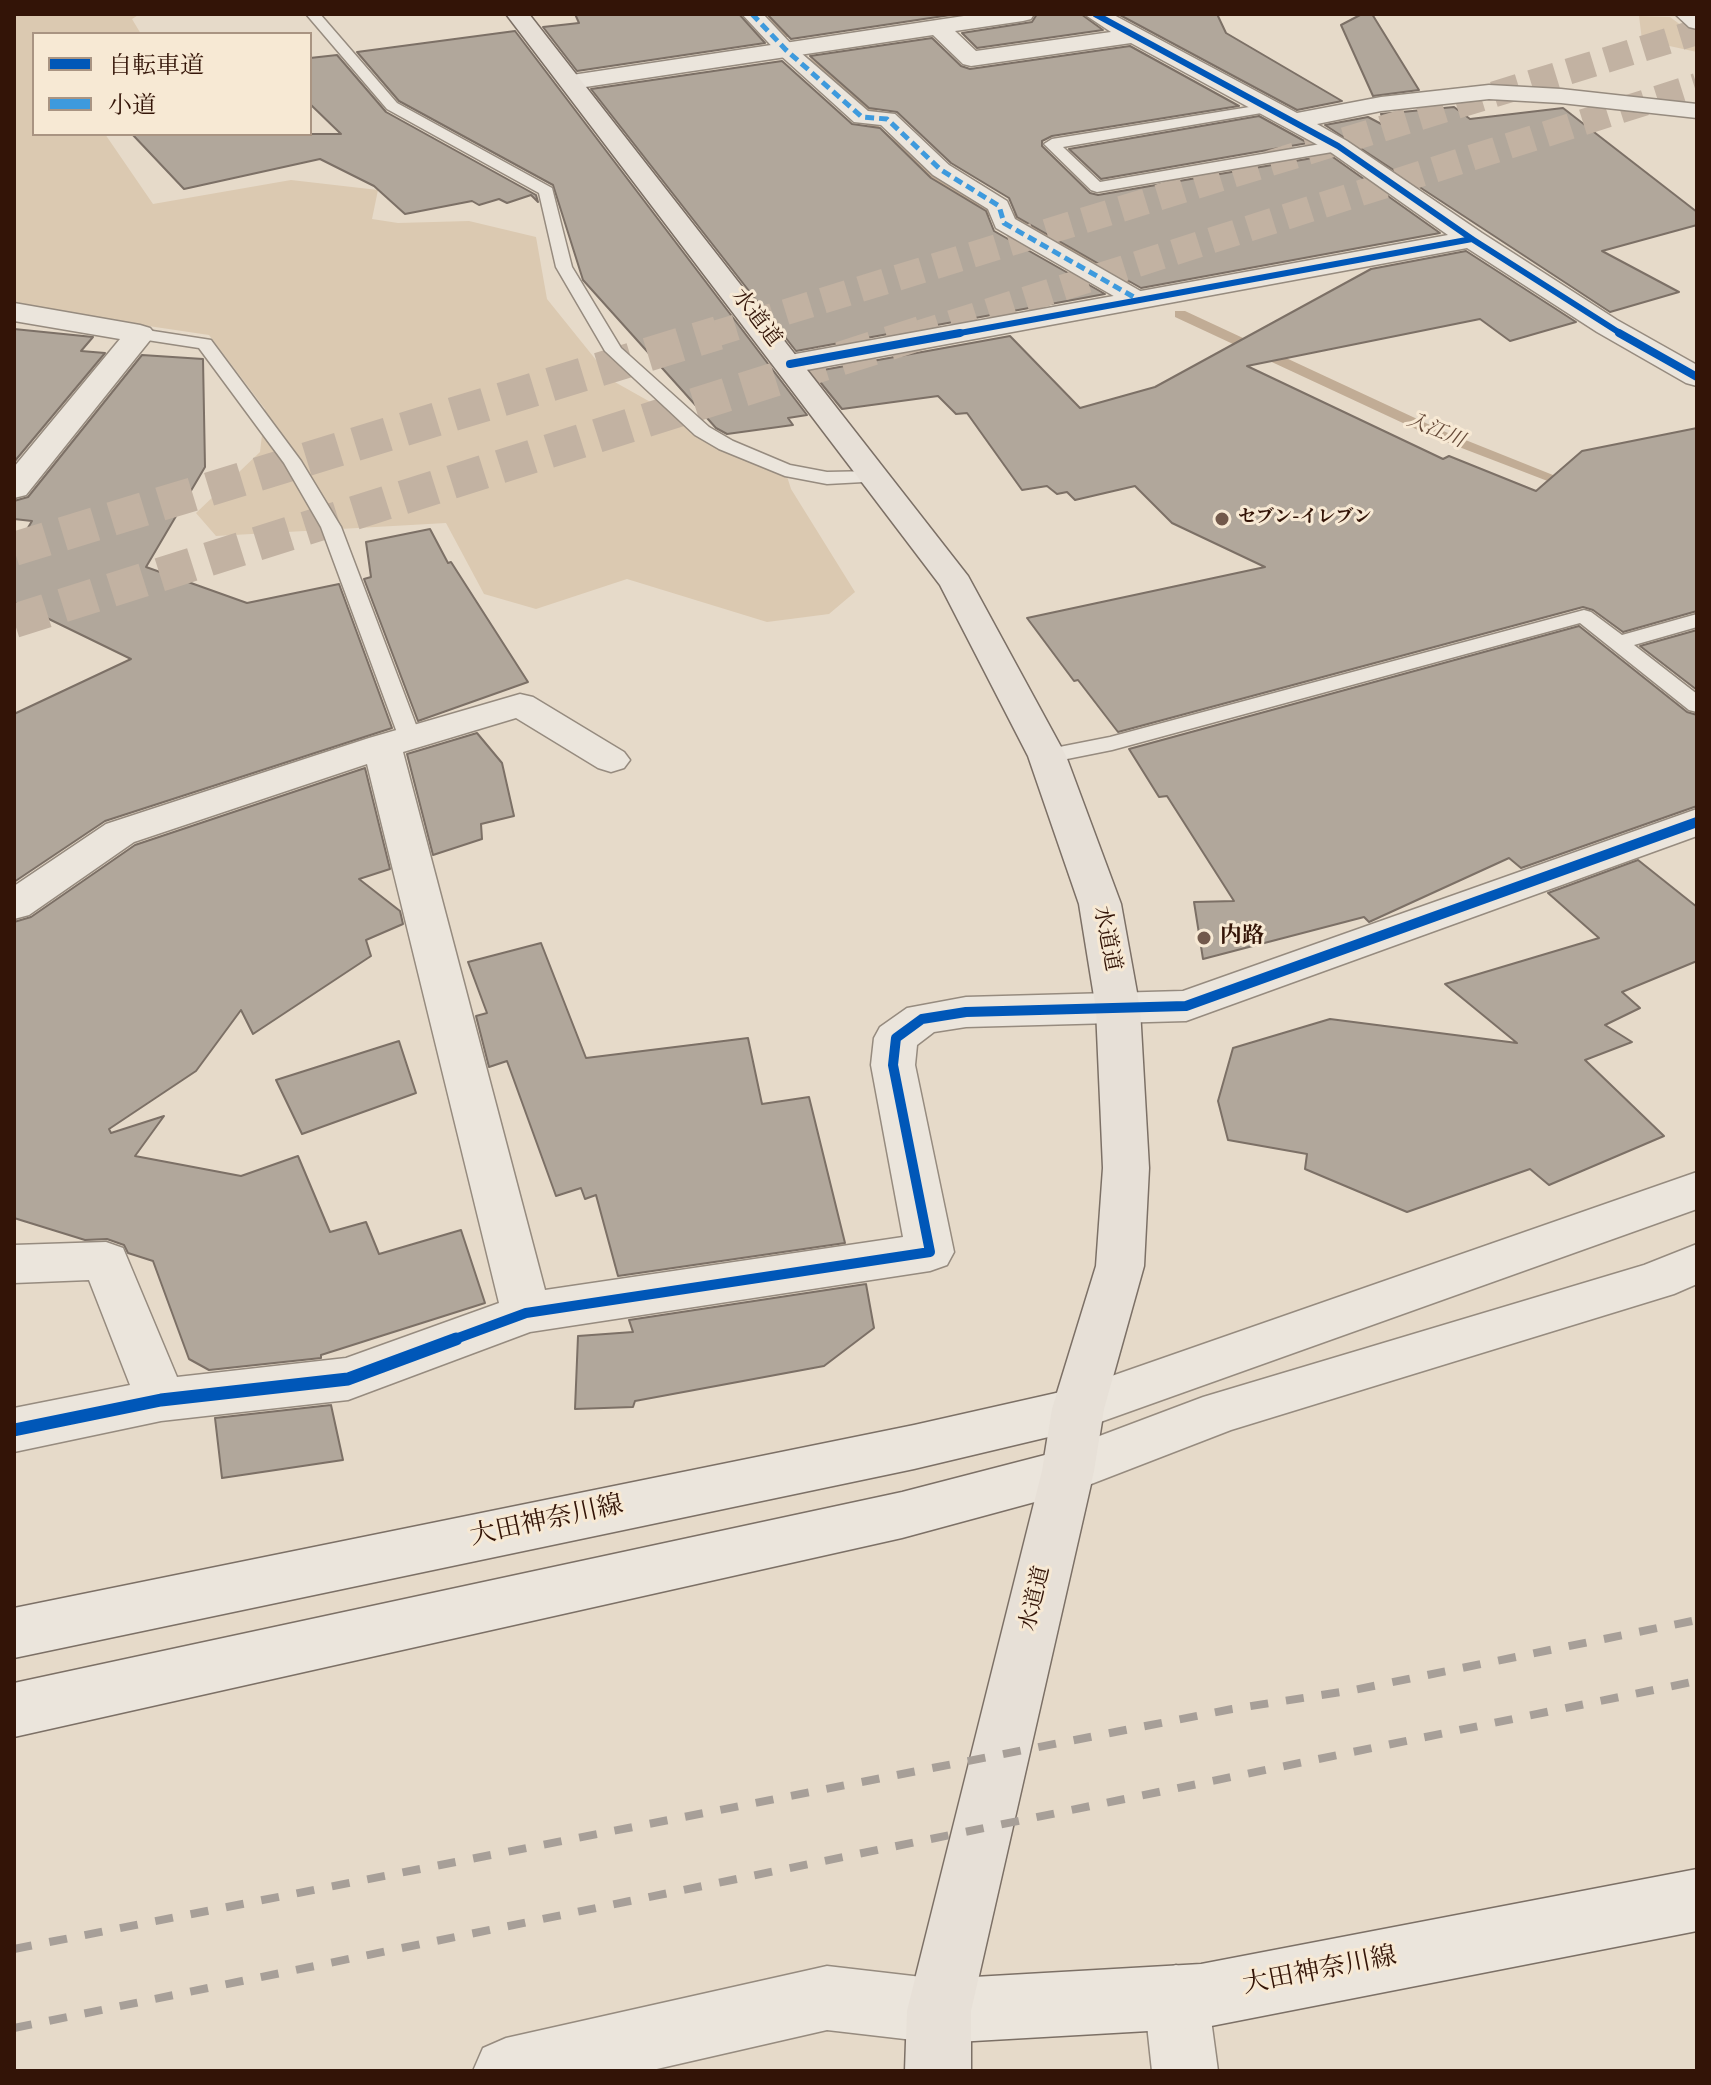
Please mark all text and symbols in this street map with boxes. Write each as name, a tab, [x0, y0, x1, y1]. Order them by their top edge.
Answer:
legend	[32, 32, 312, 136]
text: 自転車道	[108, 50, 204, 84]
text: 小道	[108, 90, 156, 124]
street label: 水道道	[724, 285, 786, 353]
water label: 入江川	[1403, 409, 1467, 455]
place label: セブン-イレブン	[1238, 508, 1372, 530]
marker: セブン-イレブン	[1213, 510, 1231, 528]
street label: 水道道	[1086, 904, 1124, 974]
place label: 内路	[1220, 925, 1264, 951]
marker: 内路	[1195, 929, 1213, 947]
street label: 大田神奈川線	[467, 1492, 627, 1554]
street label: 水道道	[1017, 1564, 1057, 1634]
street label: 大田神奈川線	[1240, 1943, 1400, 2003]

